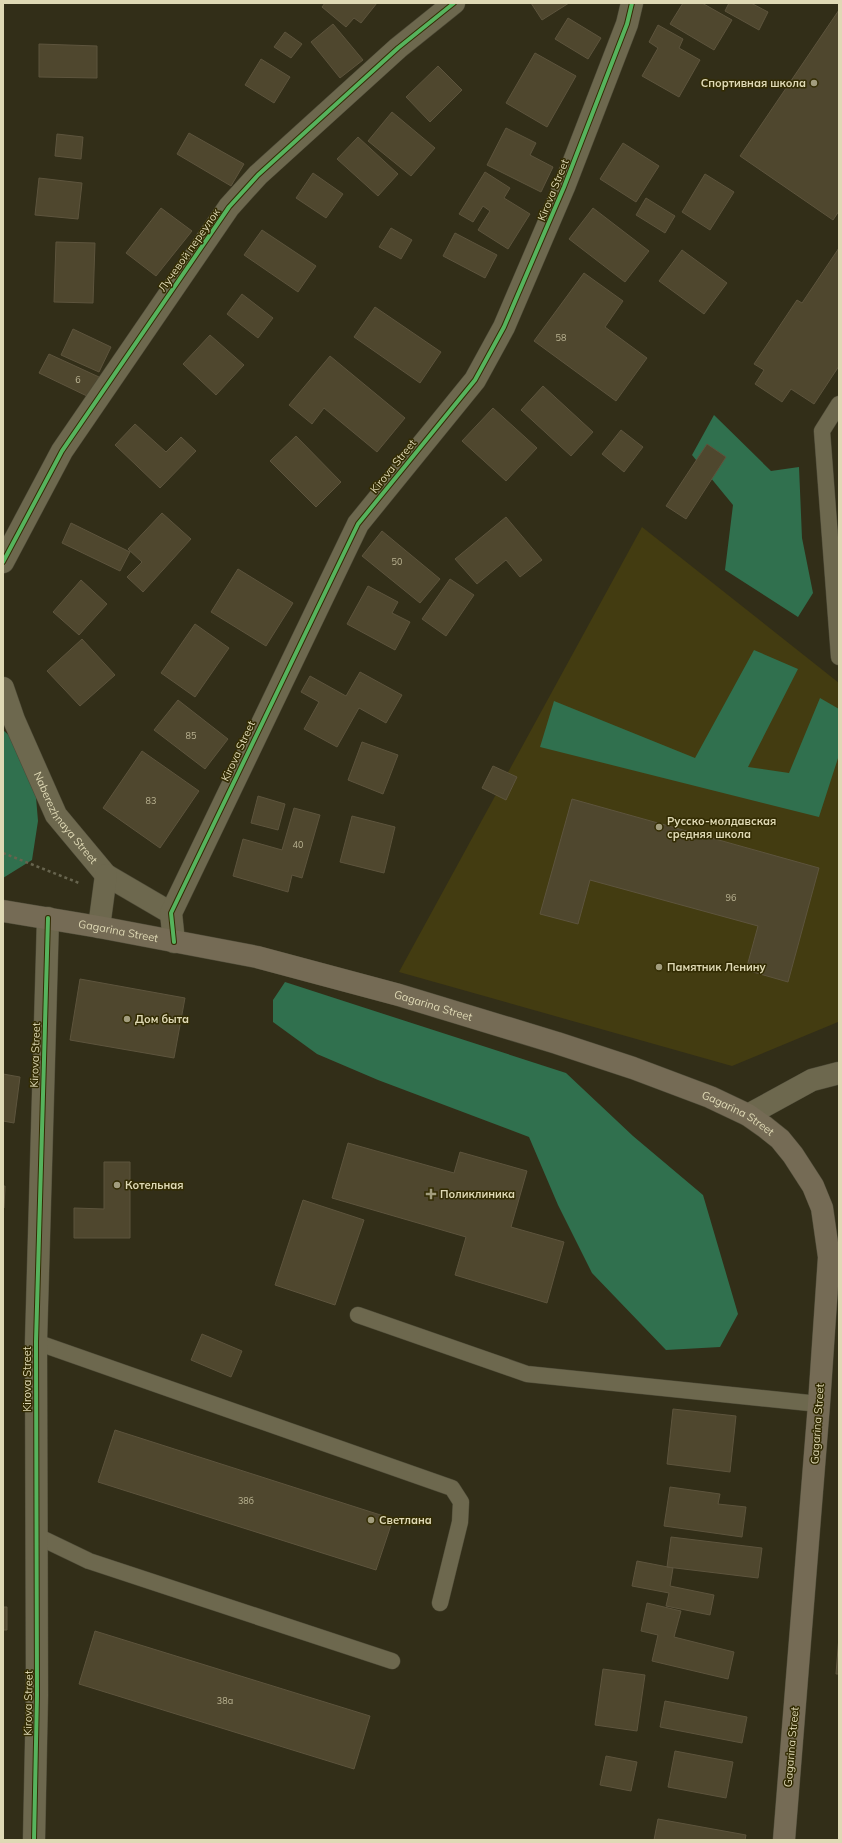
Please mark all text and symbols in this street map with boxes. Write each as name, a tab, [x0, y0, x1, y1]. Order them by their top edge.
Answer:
place label: Спортивная школа	[701, 76, 806, 90]
marker: Спортивная школа	[809, 78, 819, 88]
street label: Kirova Street	[534, 157, 572, 223]
street label: Лучевой переулок	[155, 206, 223, 294]
house number: 58	[556, 332, 566, 343]
house number: 6	[75, 374, 81, 385]
street label: Kirova Street	[367, 436, 419, 496]
house number: 50	[392, 556, 402, 567]
street label: Kirova Street	[218, 718, 258, 784]
house number: 85	[186, 730, 197, 741]
street label: Naberezhnaya Street	[31, 769, 101, 867]
house number: 83	[146, 795, 156, 806]
place label: Русско-молдавская средняя школа	[667, 814, 776, 841]
marker: Русско-молдавская средняя школа	[654, 822, 664, 832]
house number: 40	[293, 839, 303, 850]
house number: 96	[726, 892, 736, 903]
street label: Gagarina Street	[77, 917, 160, 945]
place label: Памятник Ленину	[667, 960, 767, 974]
marker: Памятник Ленину	[654, 962, 664, 972]
street label: Gagarina Street	[393, 987, 474, 1024]
place label: Дом быта	[135, 1012, 189, 1026]
marker: Дом быта	[122, 1014, 132, 1024]
street label: Kirova Street	[27, 1022, 43, 1088]
street label: Gagarina Street	[700, 1088, 777, 1139]
place label: Котельная	[125, 1178, 184, 1192]
marker: Котельная	[112, 1180, 122, 1190]
place label: Поликлиника	[440, 1187, 515, 1201]
marker: Поликлиника	[425, 1188, 437, 1200]
street label: Kirova Street	[20, 1346, 34, 1412]
street label: Gagarina Street	[807, 1383, 827, 1465]
house number: 38б	[238, 1495, 254, 1506]
place label: Светлана	[379, 1513, 432, 1527]
marker: Светлана	[366, 1515, 376, 1525]
street label: Kirova Street	[20, 1670, 36, 1736]
house number: 38а	[217, 1695, 233, 1706]
street label: Gagarina Street	[781, 1706, 802, 1788]

